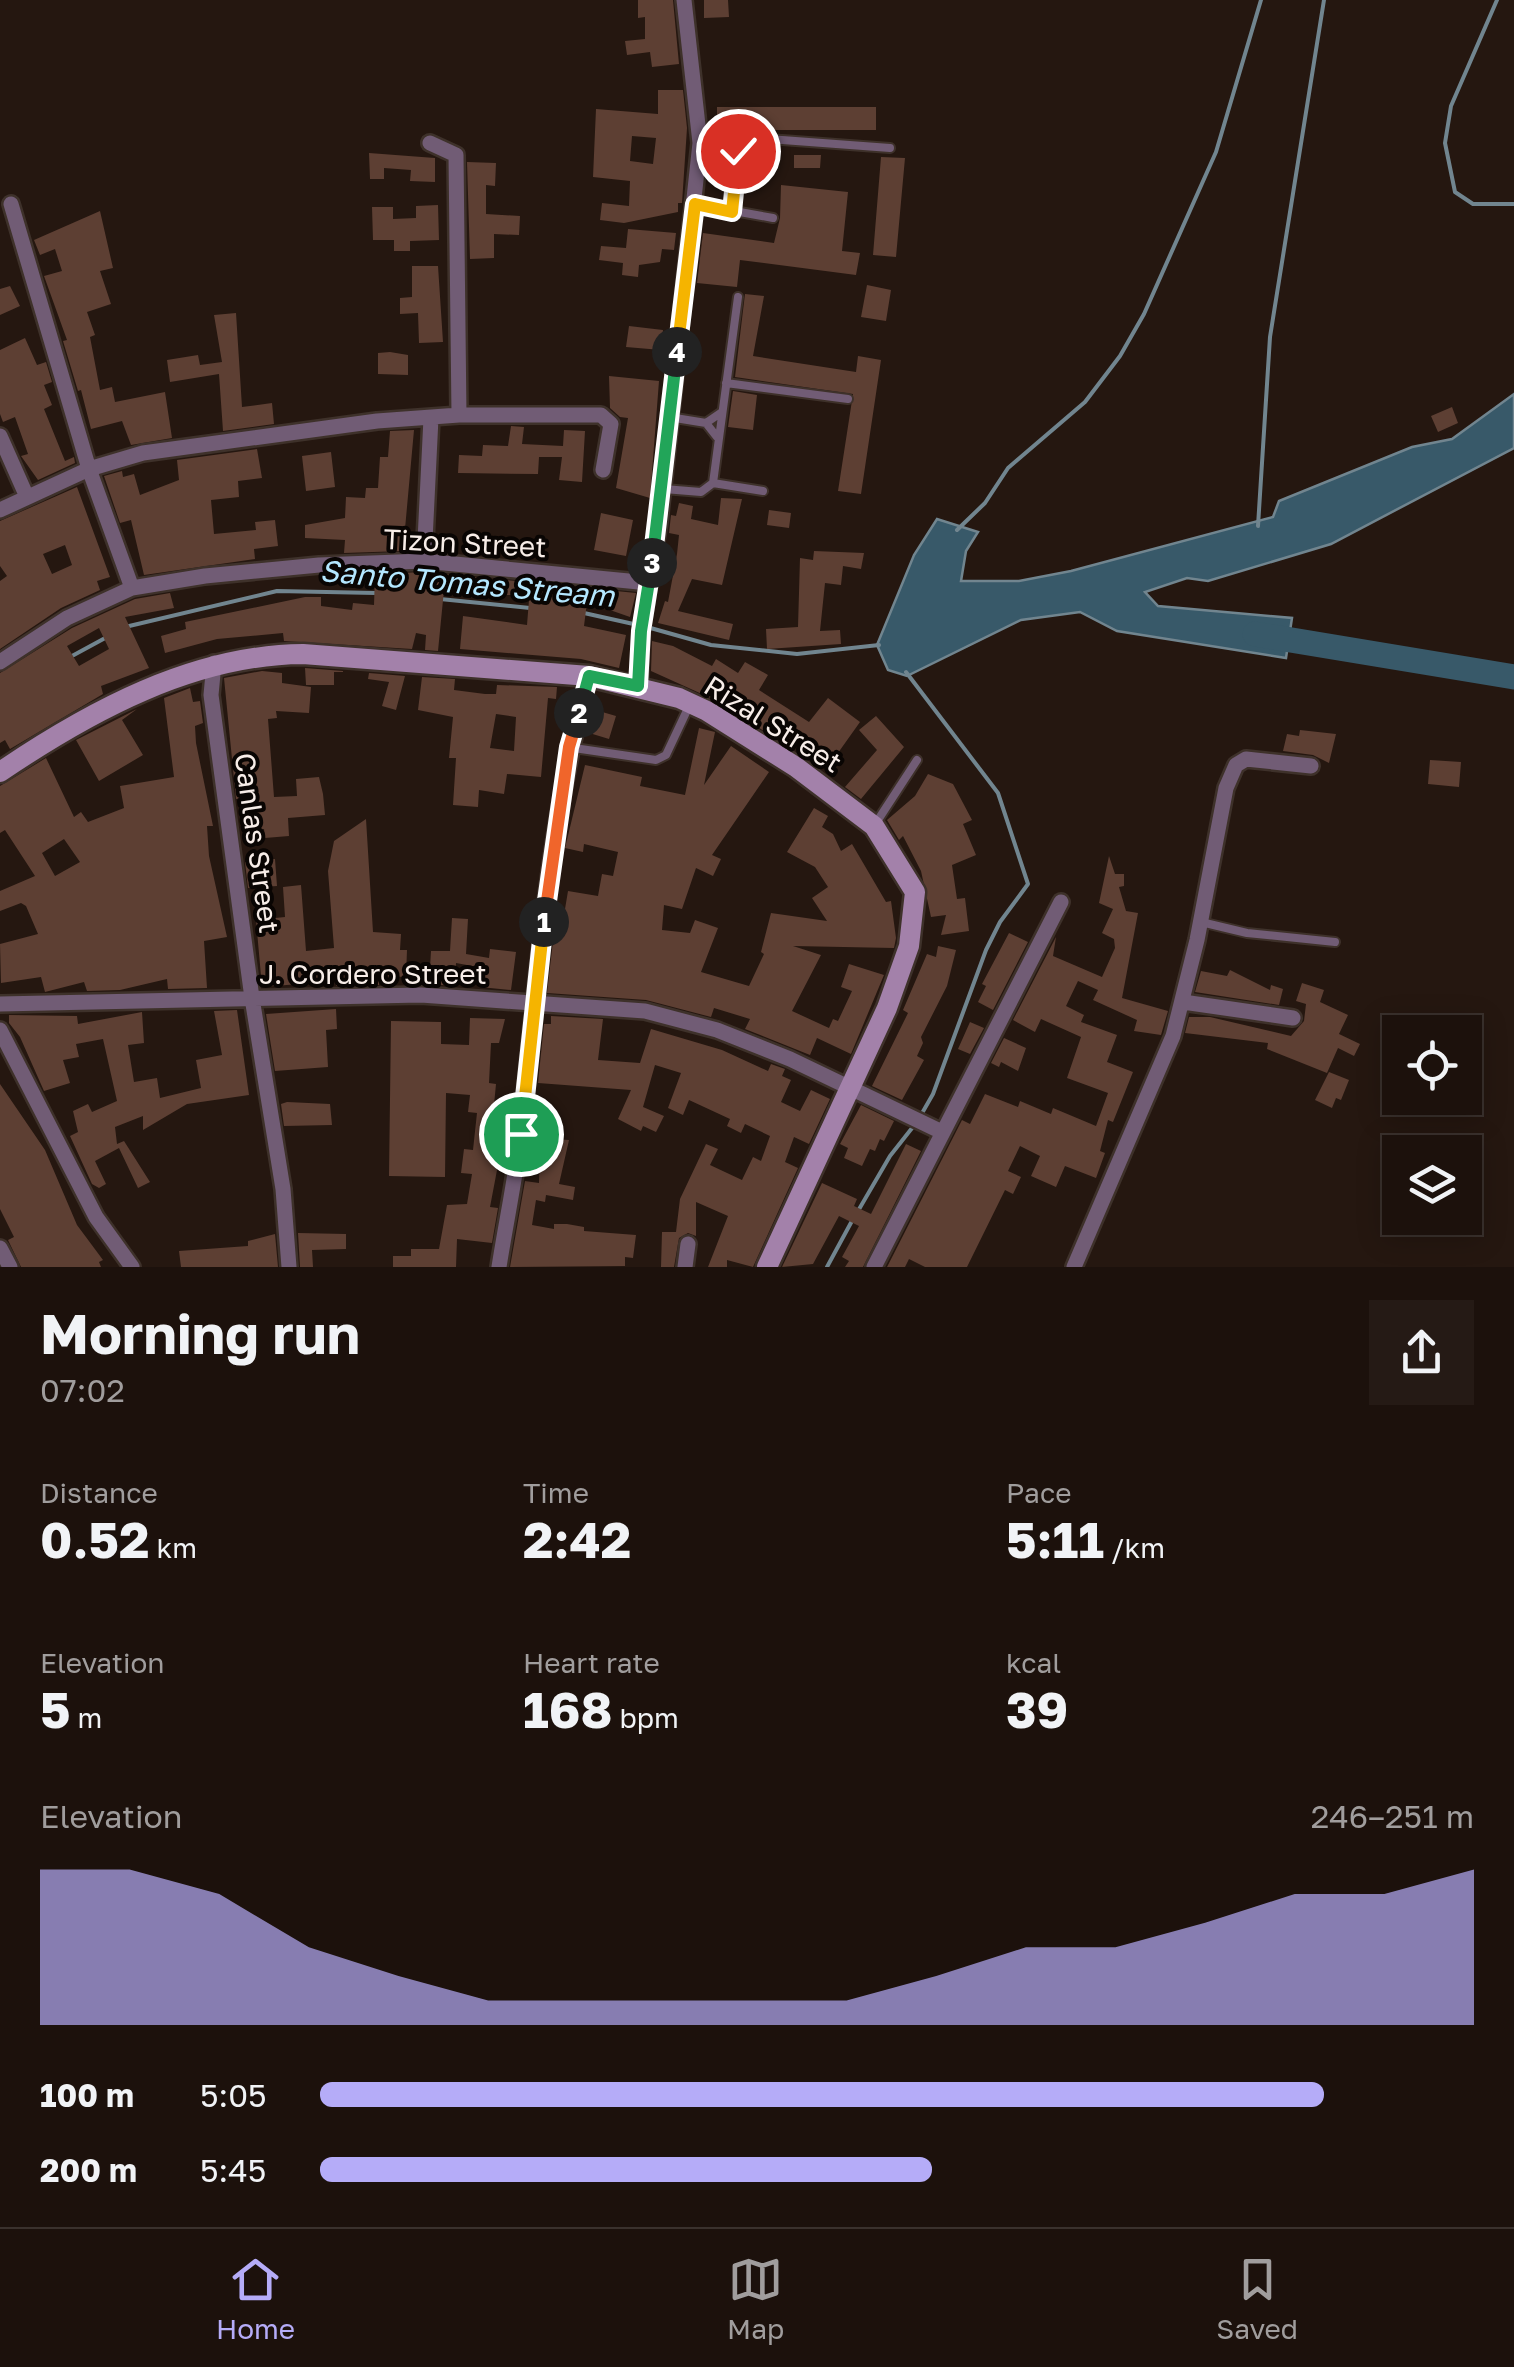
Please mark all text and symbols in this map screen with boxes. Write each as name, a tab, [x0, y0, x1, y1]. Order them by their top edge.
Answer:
pin	[696, 109, 781, 194]
icon: check	[711, 124, 766, 179]
pin: 4	[652, 327, 702, 377]
text: 4	[668, 335, 686, 368]
street label: Tizon Street	[383, 522, 547, 563]
pin: 3	[627, 538, 677, 588]
text: 3	[643, 546, 661, 579]
water label: Santo Tomas Stream	[318, 552, 617, 614]
street label: Rizal Street	[699, 668, 848, 779]
pin: 2	[554, 688, 604, 738]
text: 2	[570, 696, 588, 729]
street label: Canlas Street	[229, 751, 286, 935]
pin: 1	[519, 897, 569, 947]
text: 1	[537, 905, 551, 938]
street label: J. Cordero Street	[259, 957, 487, 990]
map controls	[1382, 1015, 1482, 1235]
button: locate	[1382, 1015, 1482, 1115]
pin	[479, 1092, 564, 1177]
icon: arrive	[494, 1107, 549, 1162]
button: layers	[1382, 1135, 1482, 1235]
text: Morning run	[40, 1300, 360, 1366]
button: share	[1369, 1300, 1474, 1405]
text: 07:02	[40, 1371, 125, 1409]
text: Distance	[40, 1476, 158, 1509]
text: Time	[523, 1476, 589, 1509]
text: Pace	[1006, 1476, 1071, 1509]
text: 0.52	[40, 1509, 150, 1569]
text: 2:42	[523, 1509, 631, 1569]
text: 5:11	[1006, 1509, 1104, 1569]
text: km	[150, 1531, 197, 1564]
text: /km	[1104, 1531, 1165, 1564]
text: Elevation	[40, 1646, 165, 1679]
text: Heart rate	[523, 1646, 660, 1679]
text: kcal	[1006, 1646, 1061, 1679]
text: 5	[40, 1679, 71, 1739]
text: 168	[523, 1679, 613, 1739]
text: 39	[1006, 1679, 1068, 1739]
text: m	[71, 1701, 102, 1734]
text: bpm	[613, 1701, 679, 1734]
text: Elevation	[40, 1797, 182, 1835]
text: 246–251 m	[1311, 1797, 1474, 1835]
text: 100 m	[40, 2076, 134, 2114]
text: 5:05	[200, 2076, 267, 2114]
text: 200 m	[40, 2151, 137, 2189]
text: 5:45	[200, 2151, 266, 2189]
tab: Home	[216, 2252, 295, 2345]
tab: Map	[727, 2252, 784, 2345]
tab: Saved	[1216, 2252, 1298, 2345]

